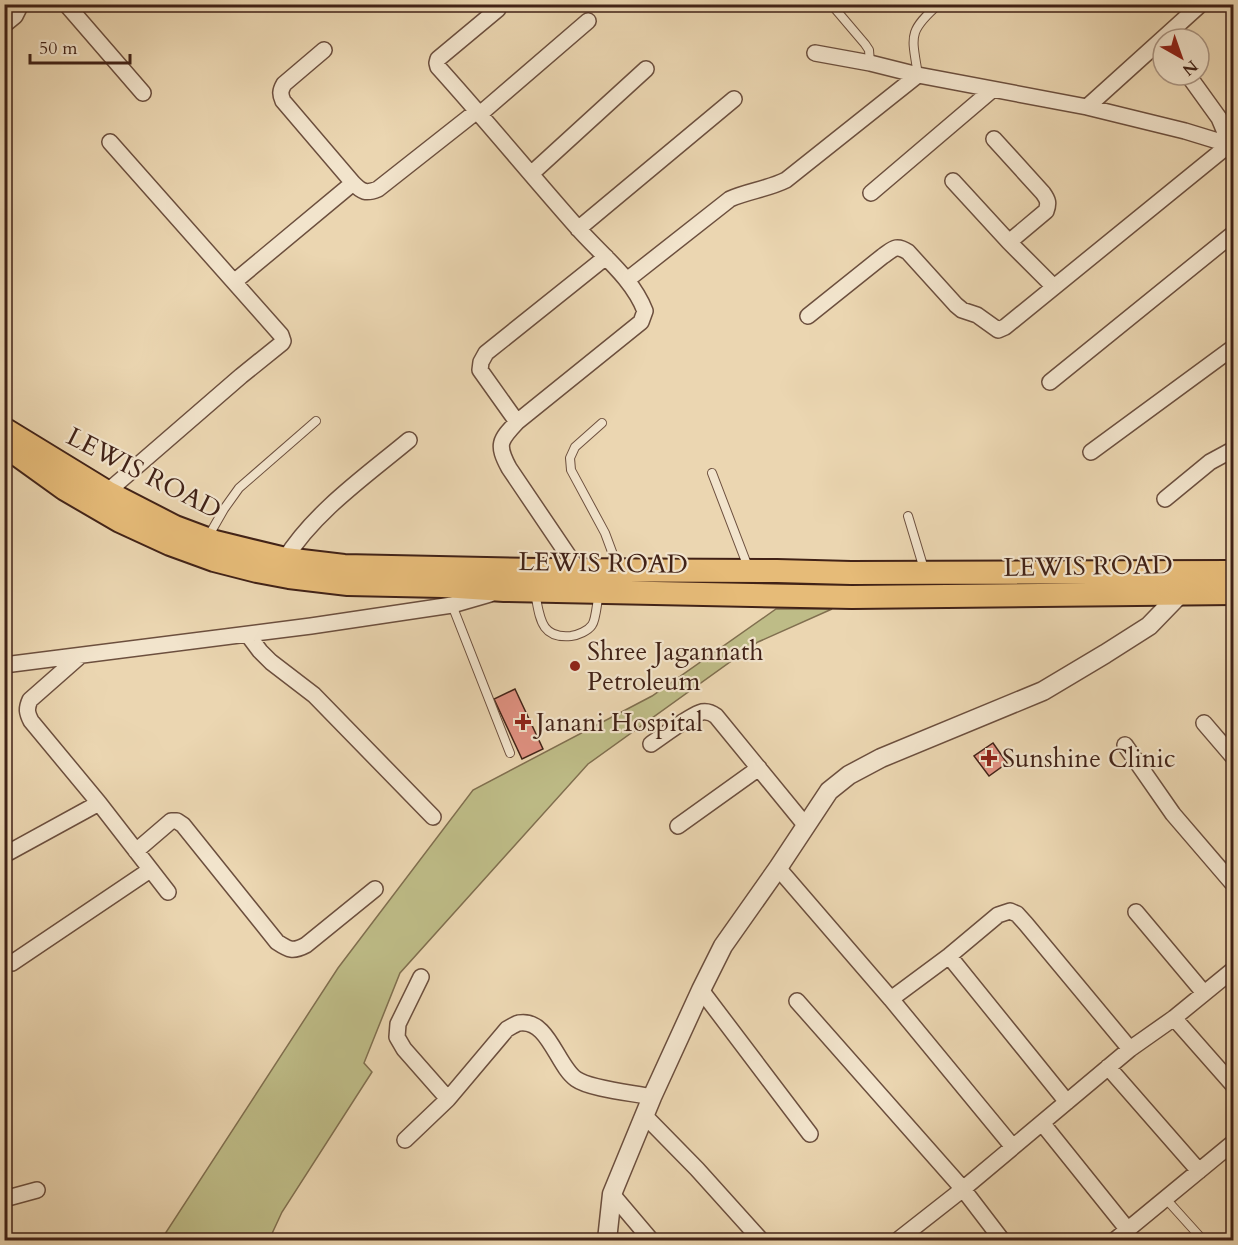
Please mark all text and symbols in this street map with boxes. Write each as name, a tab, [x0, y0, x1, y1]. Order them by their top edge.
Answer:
scale bar	[30, 27, 130, 65]
north arrow	[1151, 27, 1211, 87]
text: 50 m	[39, 36, 78, 61]
text: N	[1178, 55, 1202, 81]
street label: LEWIS ROAD	[61, 419, 227, 527]
street label: LEWIS ROAD	[518, 544, 688, 582]
street label: LEWIS ROAD	[1003, 547, 1173, 585]
place label: Shree Jagannath Petroleum	[587, 634, 764, 699]
marker: Shree Jagannath Petroleum	[568, 659, 582, 673]
place label: Janani Hospital	[532, 705, 703, 740]
marker: Janani Hospital	[514, 713, 532, 731]
place label: Sunshine Clinic	[1002, 741, 1176, 776]
marker: Sunshine Clinic	[980, 749, 998, 767]

